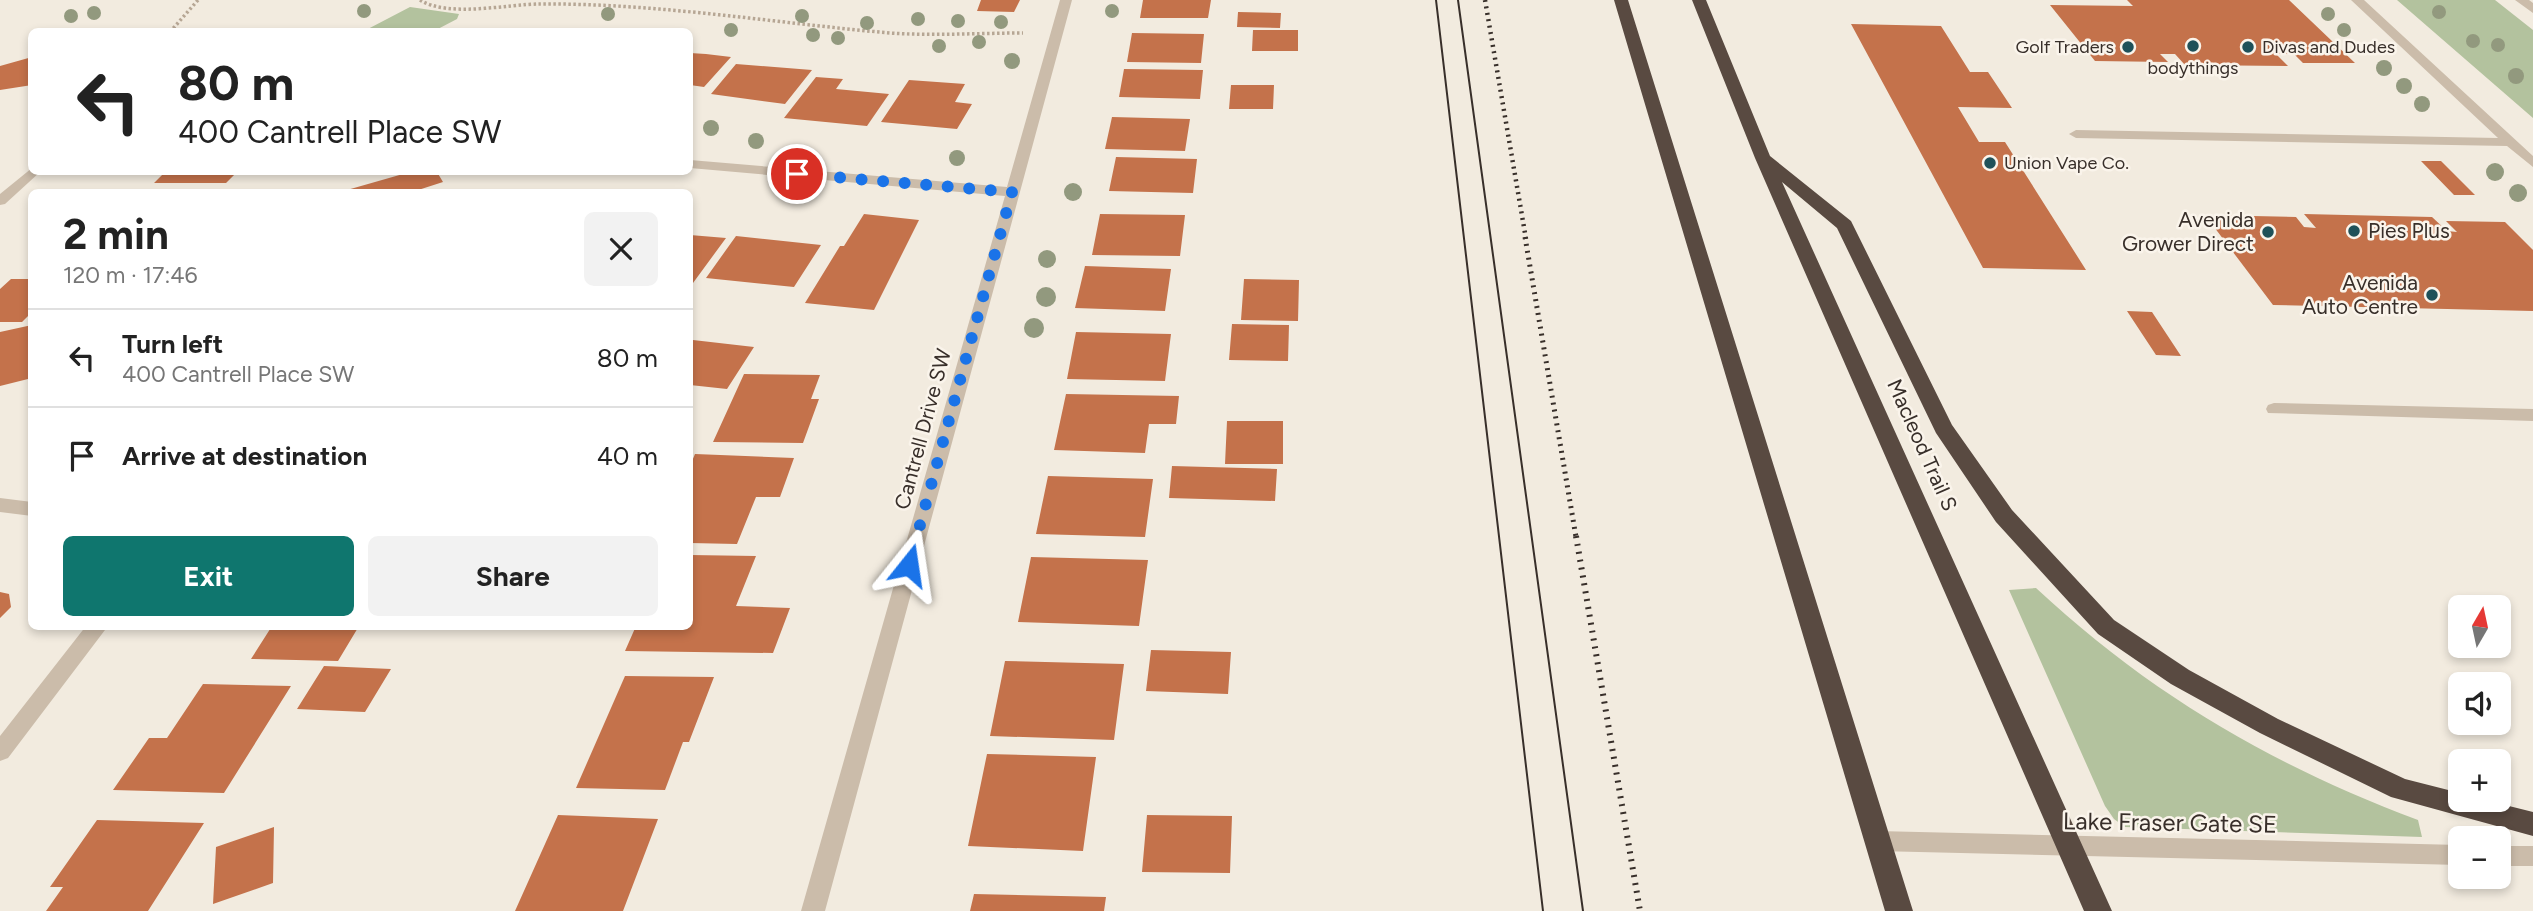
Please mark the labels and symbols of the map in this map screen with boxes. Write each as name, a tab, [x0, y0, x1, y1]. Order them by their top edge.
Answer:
place label: Golf Traders	[2016, 36, 2114, 58]
place label: Divas and Dudes	[2262, 36, 2395, 58]
marker: bodythings	[2185, 38, 2201, 54]
marker: Golf Traders	[2120, 39, 2136, 55]
marker: Divas and Dudes	[2240, 39, 2256, 55]
place label: bodythings	[2147, 57, 2239, 79]
pin	[767, 144, 827, 204]
place label: Union Vape Co.	[2004, 152, 2129, 174]
marker: Union Vape Co.	[1982, 155, 1998, 171]
place label: Avenida Grower Direct	[2122, 207, 2254, 256]
place label: Pies Plus	[2368, 218, 2450, 243]
marker: Pies Plus	[2346, 223, 2362, 239]
marker: Avenida Grower Direct	[2260, 224, 2276, 240]
place label: Avenida Auto Centre	[2302, 270, 2418, 319]
marker: Avenida Auto Centre	[2424, 287, 2440, 303]
street label: Cantrell Drive SW	[889, 346, 956, 512]
street label: Macleod Trail S	[1882, 375, 1963, 515]
position arrow	[872, 528, 946, 602]
north arrow	[2448, 595, 2511, 658]
street label: Lake Fraser Gate SE	[2063, 806, 2277, 839]

